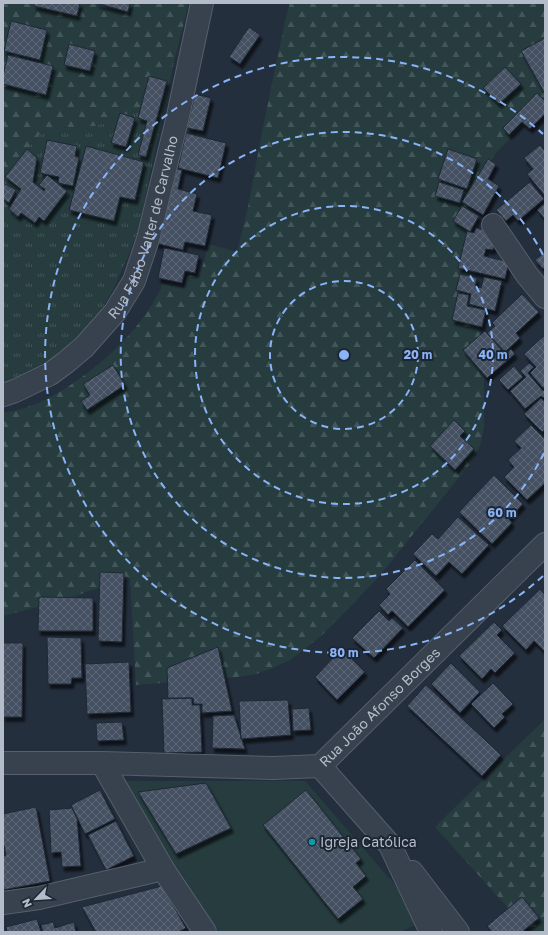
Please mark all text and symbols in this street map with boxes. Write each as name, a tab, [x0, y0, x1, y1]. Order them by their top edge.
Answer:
street label: Rua Fábio Valter de Carvalho	[104, 134, 181, 322]
text: 20 m	[404, 347, 432, 362]
text: 40 m	[479, 347, 507, 362]
centre of rings	[337, 348, 351, 362]
text: 60 m	[488, 505, 516, 520]
street label: Rua João Afonso Borges	[315, 643, 443, 770]
text: 80 m	[330, 645, 358, 660]
place label: Igreja Católica	[320, 833, 417, 850]
marker: Igreja Católica	[307, 837, 317, 847]
north arrow	[16, 879, 56, 919]
text: N	[19, 897, 34, 910]

